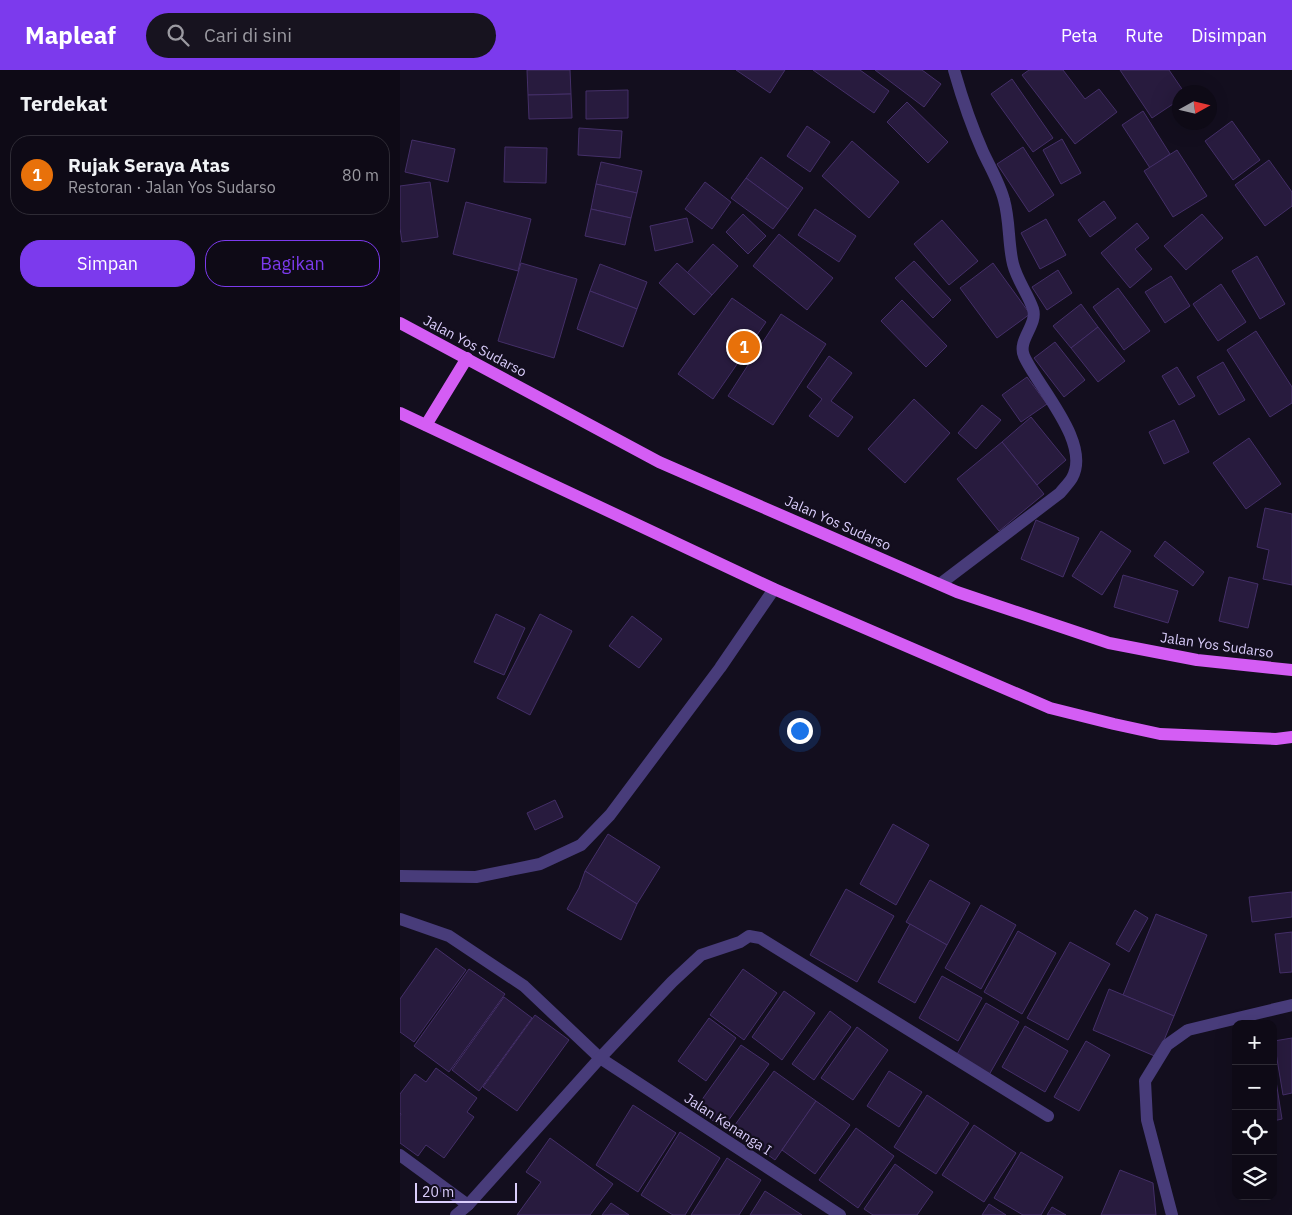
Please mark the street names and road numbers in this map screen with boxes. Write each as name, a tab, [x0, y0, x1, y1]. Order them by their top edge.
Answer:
street label: Jalan Yos Sudarso	[420, 311, 530, 381]
street label: Jalan Yos Sudarso	[782, 492, 894, 555]
street label: Jalan Yos Sudarso	[1159, 628, 1275, 662]
street label: Jalan Kenanga I	[681, 1089, 775, 1159]

